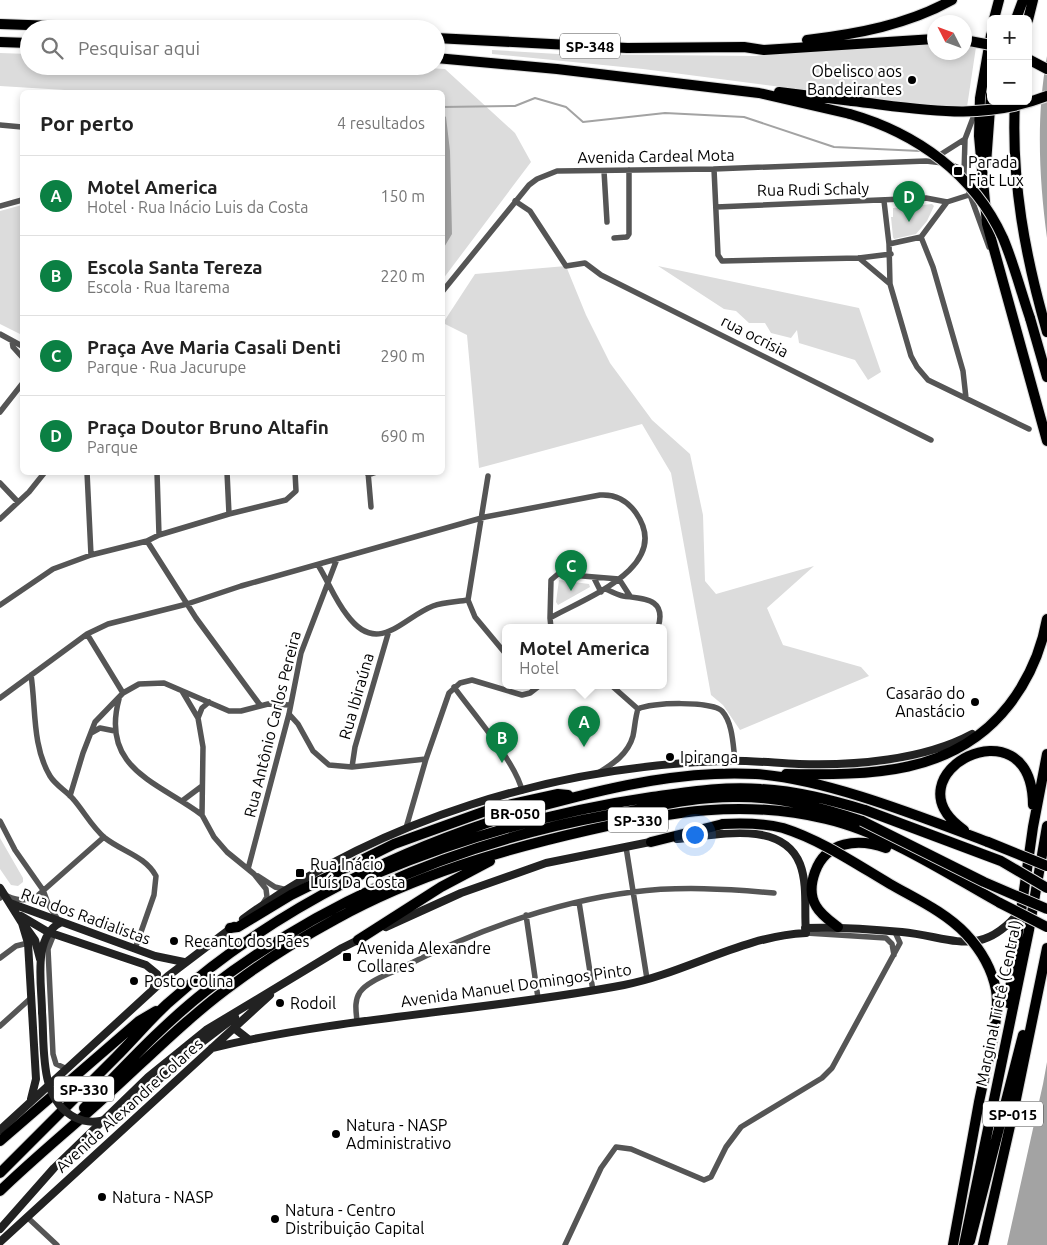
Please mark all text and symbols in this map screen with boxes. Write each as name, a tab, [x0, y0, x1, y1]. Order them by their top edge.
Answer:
north arrow	[927, 15, 972, 60]
map controls	[987, 15, 1032, 105]
button: +	[987, 15, 1032, 60]
search box	[20, 20, 445, 75]
icon: search	[38, 34, 66, 62]
road number: SP-348	[560, 34, 620, 58]
text: Pesquisar aqui	[78, 37, 200, 59]
button: −	[987, 60, 1032, 105]
place label: Obelisco aos Bandeirantes	[807, 62, 902, 98]
marker: Obelisco aos Bandeirantes	[906, 74, 918, 86]
text: Por perto	[40, 111, 134, 135]
text: 4 resultados	[337, 114, 425, 132]
street label: Avenida Cardeal Mota	[577, 146, 735, 166]
place label: Parada Fiat Lux	[968, 153, 1024, 189]
marker: Parada Fiat Lux	[952, 165, 964, 177]
text: Motel America	[87, 176, 218, 198]
street label: Rua Rudi Schaly	[757, 179, 869, 199]
pin: D	[893, 181, 925, 222]
text: A	[50, 187, 62, 205]
text: 150 m	[380, 187, 425, 205]
text: Hotel · Rua Inácio Luis da Costa	[87, 198, 308, 216]
text: Escola Santa Tereza	[87, 256, 263, 278]
text: B	[51, 267, 61, 285]
text: 220 m	[380, 267, 425, 285]
text: Escola · Rua Itarema	[87, 278, 230, 296]
street label: rua ocrisia	[718, 311, 792, 361]
text: Praça Ave Maria Casali Denti	[87, 336, 341, 358]
text: C	[51, 347, 61, 365]
text: 290 m	[380, 347, 425, 365]
text: Parque · Rua Jacurupe	[87, 358, 246, 376]
text: Praça Doutor Bruno Altafin	[87, 416, 329, 438]
text: D	[50, 427, 62, 445]
text: 690 m	[380, 427, 425, 445]
text: Parque	[87, 438, 138, 456]
pin: C	[555, 550, 587, 591]
popup	[502, 624, 667, 689]
street label: Rua Antônio Carlos Pereira	[240, 629, 304, 819]
text: Motel America	[519, 637, 650, 659]
street label: Rua Ibiraúna	[335, 651, 377, 741]
text: Hotel	[519, 659, 559, 677]
place label: Casarão do Anastácio	[886, 684, 965, 720]
marker: Casarão do Anastácio	[969, 696, 981, 708]
pin: A	[568, 706, 600, 747]
pin: B	[486, 722, 518, 763]
place label: Ipiranga	[680, 748, 738, 766]
marker: Ipiranga	[664, 751, 676, 763]
road number: BR-050	[485, 800, 545, 826]
road number: SP-330	[608, 808, 668, 832]
your location	[682, 822, 708, 848]
place label: Rua Inácio Luís Da Costa	[310, 855, 406, 891]
marker: Rua Inácio Luís Da Costa	[294, 867, 306, 879]
street label: Rua dos Radialistas	[19, 884, 153, 948]
street label: Marginal Tietê (Central)	[972, 918, 1025, 1088]
place label: Recanto dos Pães	[184, 932, 310, 950]
marker: Recanto dos Pães	[168, 935, 180, 947]
place label: Avenida Alexandre Collares	[357, 939, 491, 975]
marker: Avenida Alexandre Collares	[341, 951, 353, 963]
street label: Avenida Manuel Domingos Pinto	[399, 960, 633, 1010]
place label: Posto Colina	[144, 972, 234, 990]
marker: Posto Colina	[128, 975, 140, 987]
place label: Rodoil	[290, 994, 336, 1012]
marker: Rodoil	[274, 997, 286, 1009]
street label: Avenida Alexandre Colares	[52, 1034, 206, 1176]
road number: SP-330	[54, 1076, 114, 1102]
road number: SP-015	[983, 1102, 1043, 1126]
place label: Natura - NASP Administrativo	[346, 1116, 451, 1152]
marker: Natura - NASP Administrativo	[330, 1128, 342, 1140]
place label: Natura - NASP	[112, 1188, 213, 1206]
marker: Natura - NASP	[96, 1191, 108, 1203]
place label: Natura - Centro Distribuição Capital	[285, 1201, 424, 1237]
marker: Natura - Centro Distribuição Capital	[269, 1213, 281, 1225]

